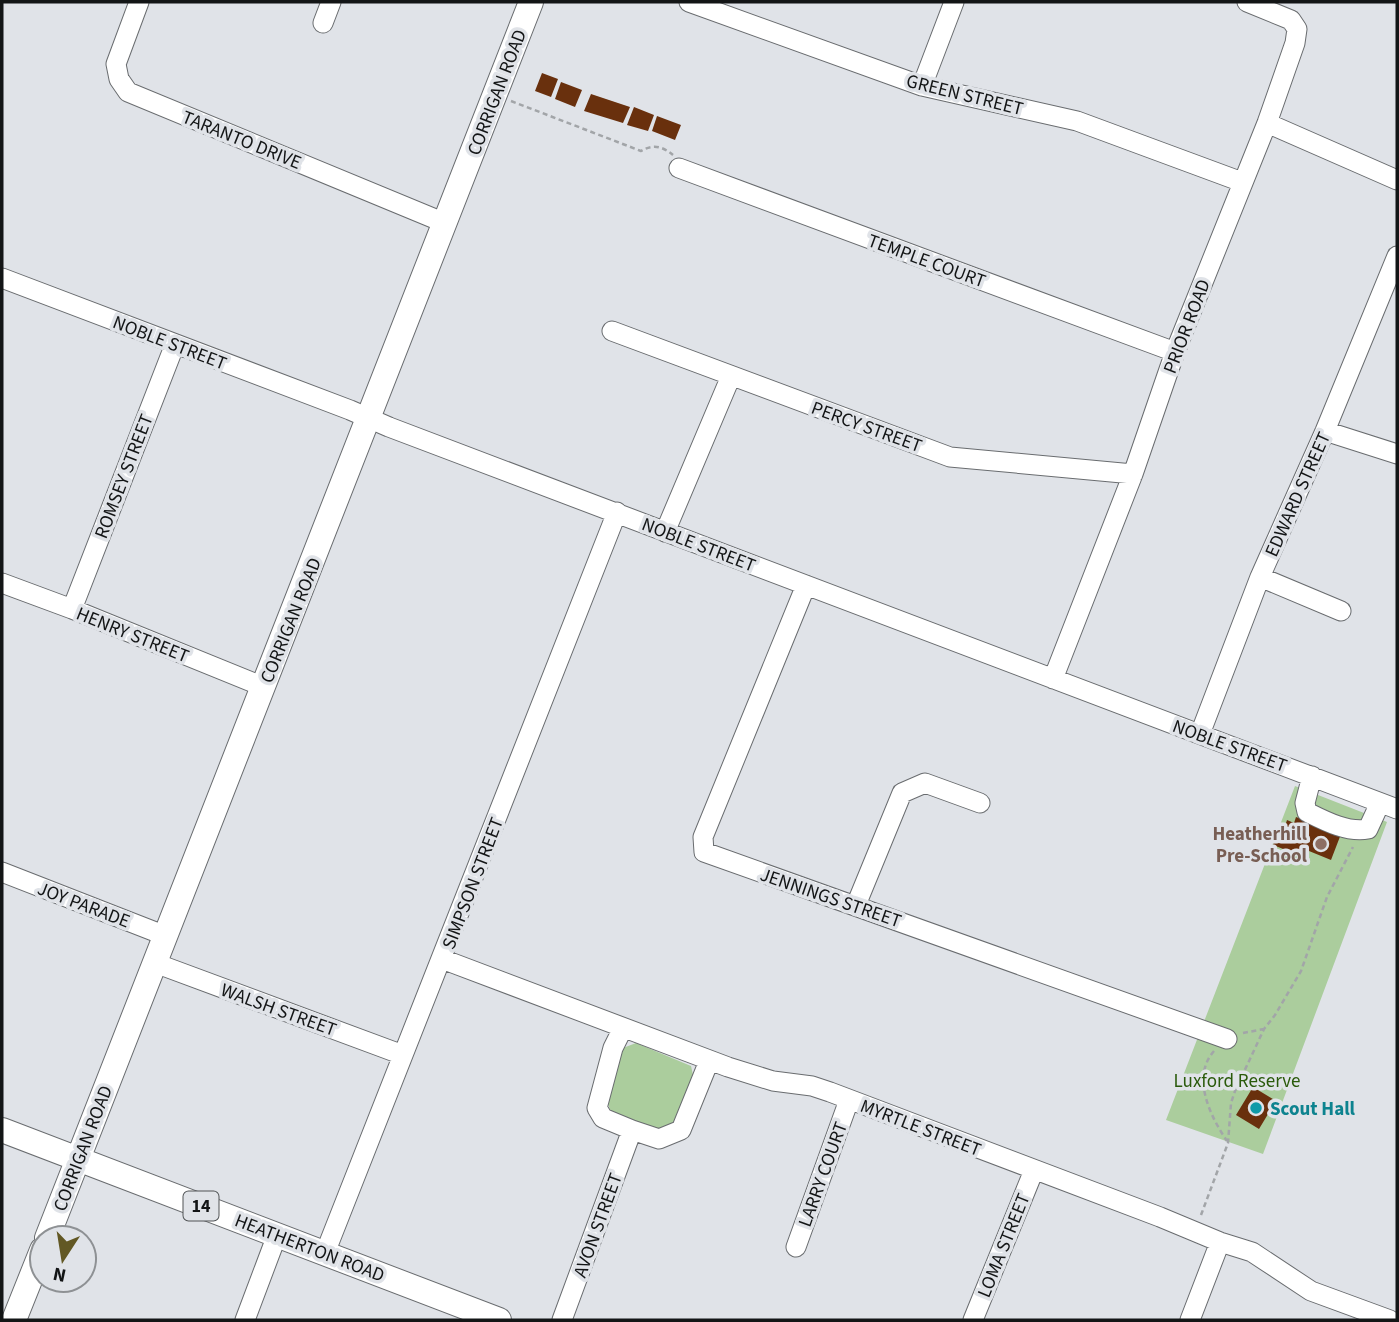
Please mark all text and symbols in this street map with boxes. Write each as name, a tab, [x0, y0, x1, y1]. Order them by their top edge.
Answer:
street label: CORRIGAN ROAD	[461, 26, 534, 159]
street label: GREEN STREET	[903, 68, 1026, 123]
street label: TARANTO DRIVE	[178, 104, 305, 177]
street label: TEMPLE COURT	[864, 228, 989, 295]
street label: PRIOR ROAD	[1157, 275, 1218, 378]
street label: NOBLE STREET	[109, 309, 230, 378]
street label: PERCY STREET	[807, 395, 926, 460]
street label: ROMSEY STREET	[88, 410, 161, 543]
street label: EDWARD STREET	[1259, 428, 1338, 561]
street label: NOBLE STREET	[638, 511, 759, 580]
street label: CORRIGAN ROAD	[254, 554, 329, 687]
street label: HENRY STREET	[72, 601, 193, 670]
street label: NOBLE STREET	[1168, 713, 1291, 780]
street label: SIMPSON STREET	[436, 814, 511, 953]
place label: Heatherhill Pre-School	[1212, 821, 1308, 870]
marker: Heatherhill Pre-School	[1313, 836, 1329, 852]
street label: JENNINGS STREET	[756, 862, 905, 935]
street label: JOY PARADE	[33, 875, 134, 935]
street label: WALSH STREET	[217, 977, 340, 1044]
park label: Luxford Reserve	[1174, 1068, 1301, 1095]
street label: CORRIGAN ROAD	[47, 1082, 120, 1215]
street label: MYRTLE STREET	[856, 1093, 985, 1164]
place label: Scout Hall	[1270, 1096, 1356, 1123]
marker: Scout Hall	[1248, 1100, 1264, 1116]
street label: LARRY COURT	[792, 1118, 855, 1231]
street label: AVON STREET	[567, 1170, 630, 1282]
street label: LOMA STREET	[971, 1189, 1038, 1302]
road number: 14	[184, 1191, 218, 1220]
street label: HEATHERTON ROAD	[231, 1207, 388, 1289]
north arrow	[28, 1224, 98, 1294]
text: N	[51, 1260, 69, 1289]

